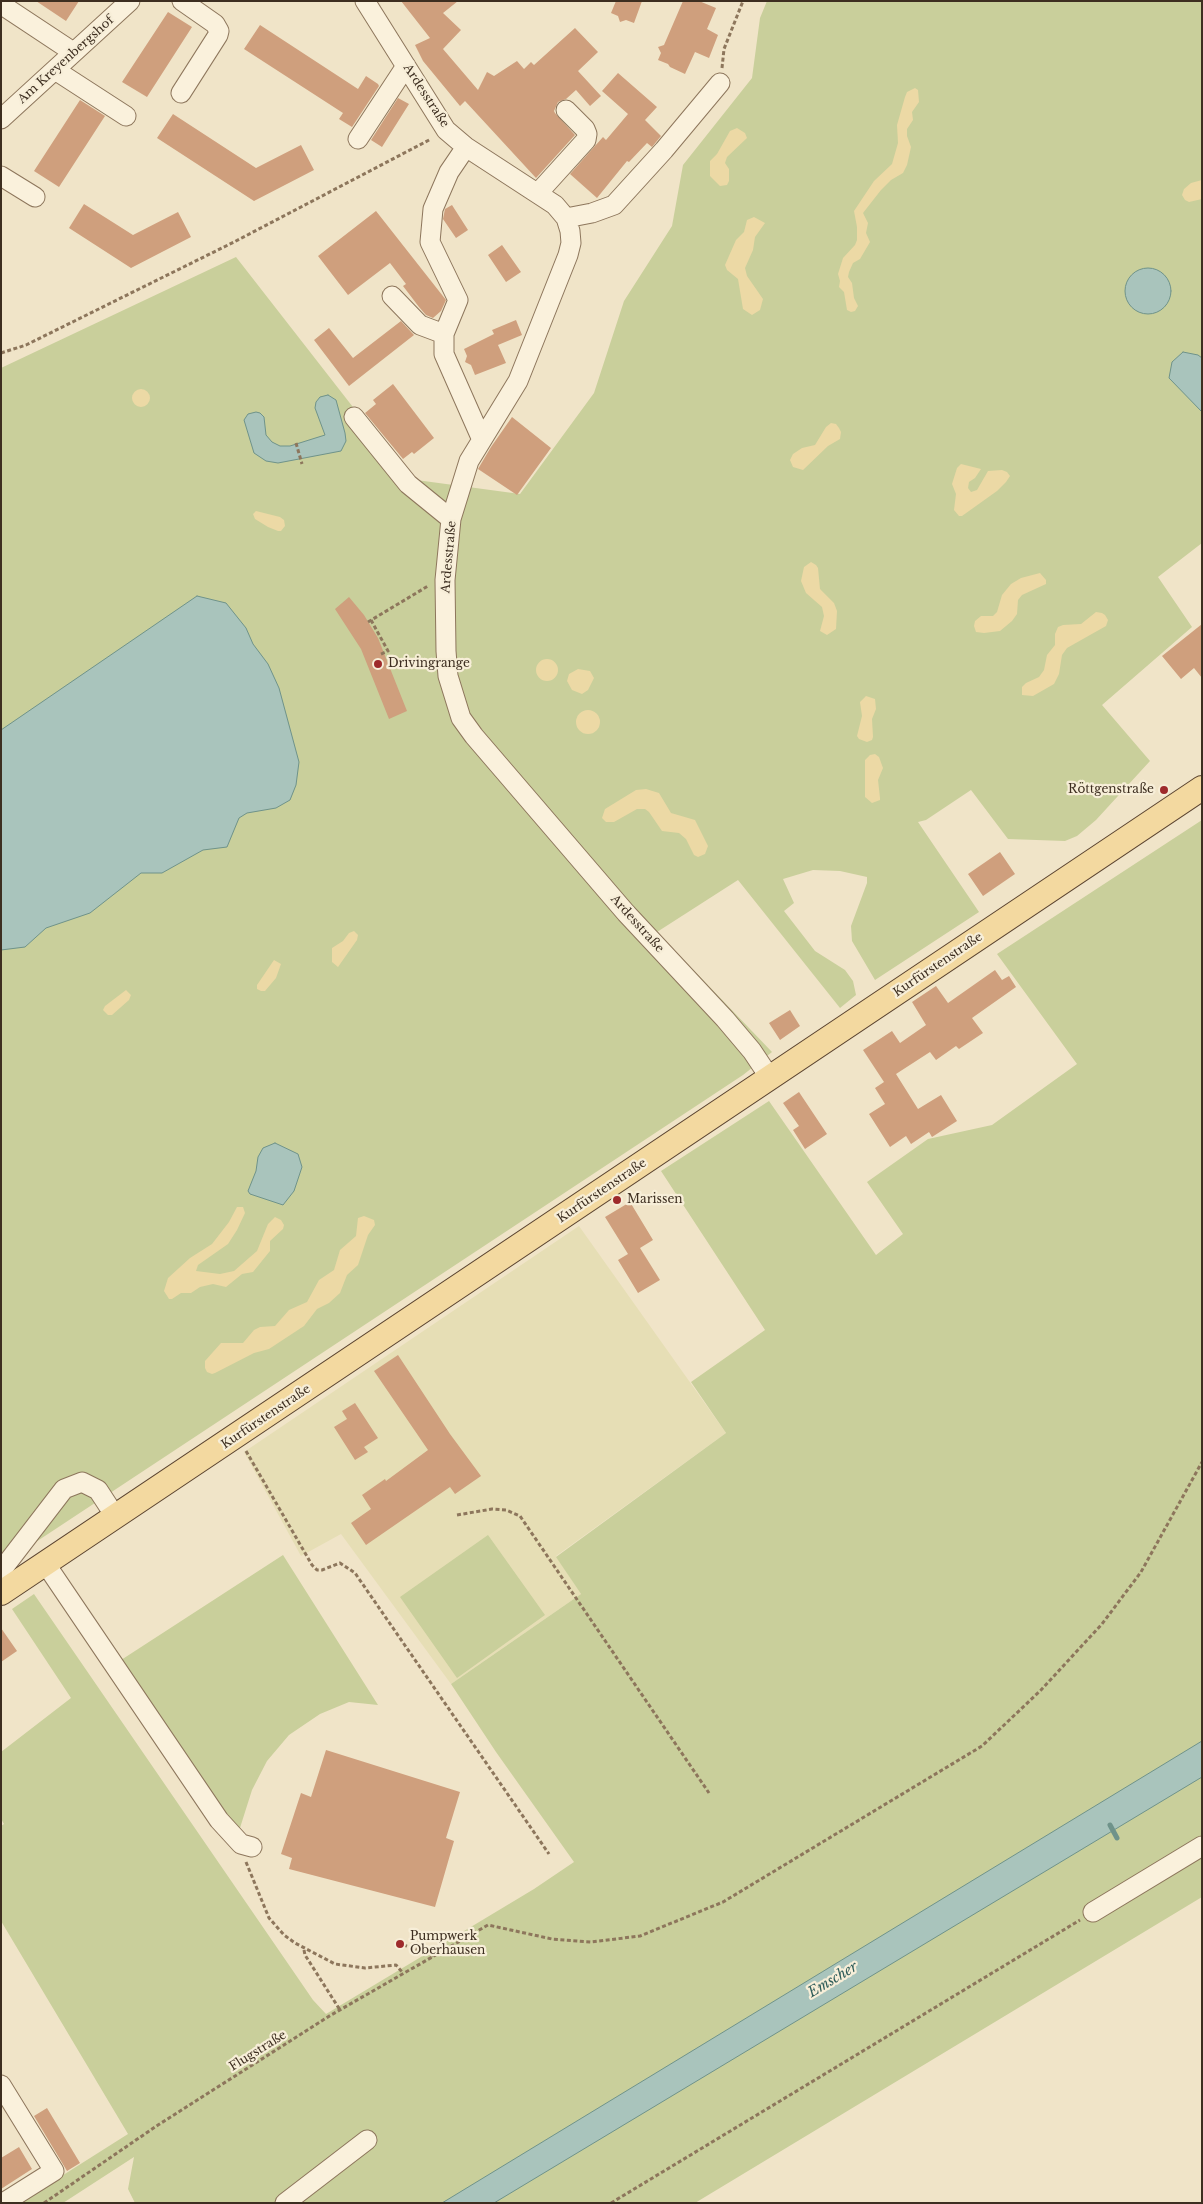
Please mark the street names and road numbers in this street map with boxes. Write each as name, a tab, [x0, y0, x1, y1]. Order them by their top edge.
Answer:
street label: Am Kreyenbergshof	[15, 13, 117, 107]
street label: Ardesstraße	[400, 62, 452, 130]
street label: Ardesstraße	[439, 520, 459, 594]
street label: Ardesstraße	[607, 892, 667, 956]
street label: Kurfürstenstraße	[891, 930, 985, 1000]
street label: Kurfürstenstraße	[555, 1156, 649, 1226]
street label: Kurfürstenstraße	[219, 1382, 313, 1452]
street label: Flugstraße	[227, 2028, 289, 2074]

